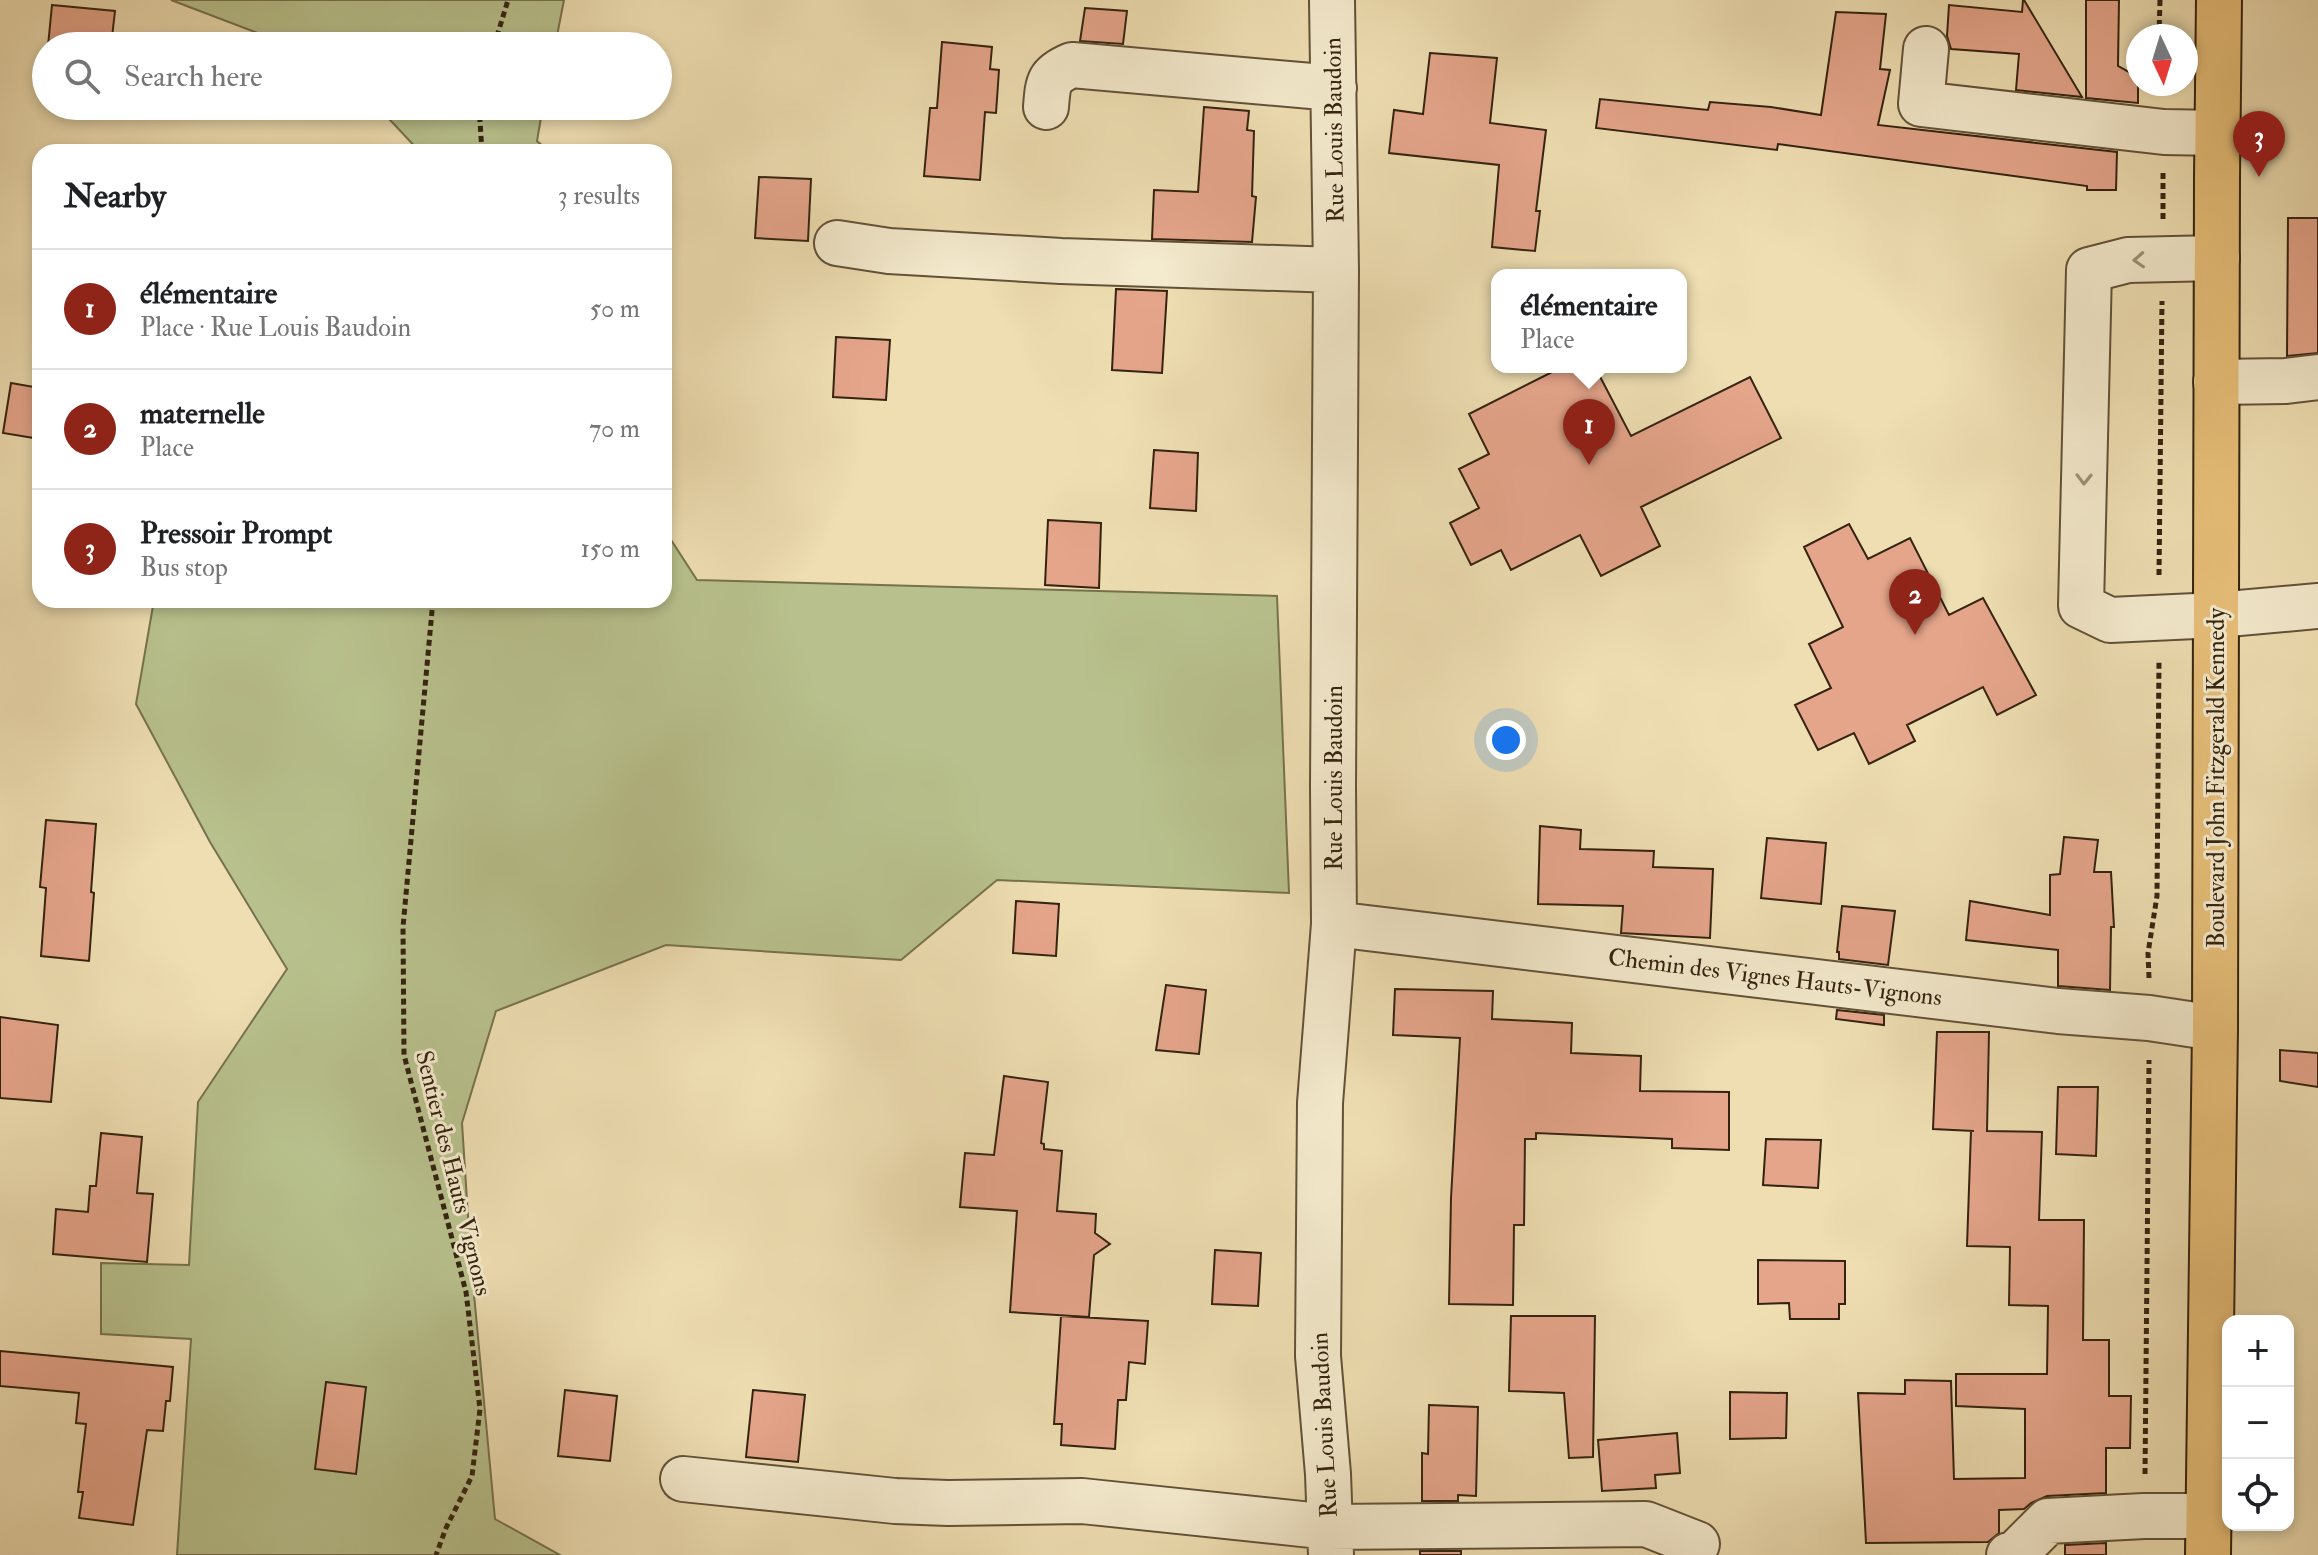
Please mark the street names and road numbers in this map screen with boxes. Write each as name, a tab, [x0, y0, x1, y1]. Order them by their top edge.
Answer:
street label: Rue Louis Baudoin	[1317, 37, 1352, 223]
street label: Boulevard John Fitzgerald Kennedy	[2201, 608, 2232, 948]
street label: Rue Louis Baudoin	[1319, 685, 1350, 871]
street label: Chemin des Vignes Hauts-Vignons	[1606, 942, 1944, 1013]
street label: Sentier des Hauts Vignons	[408, 1047, 499, 1299]
street label: Rue Louis Baudoin	[1304, 1331, 1345, 1518]

